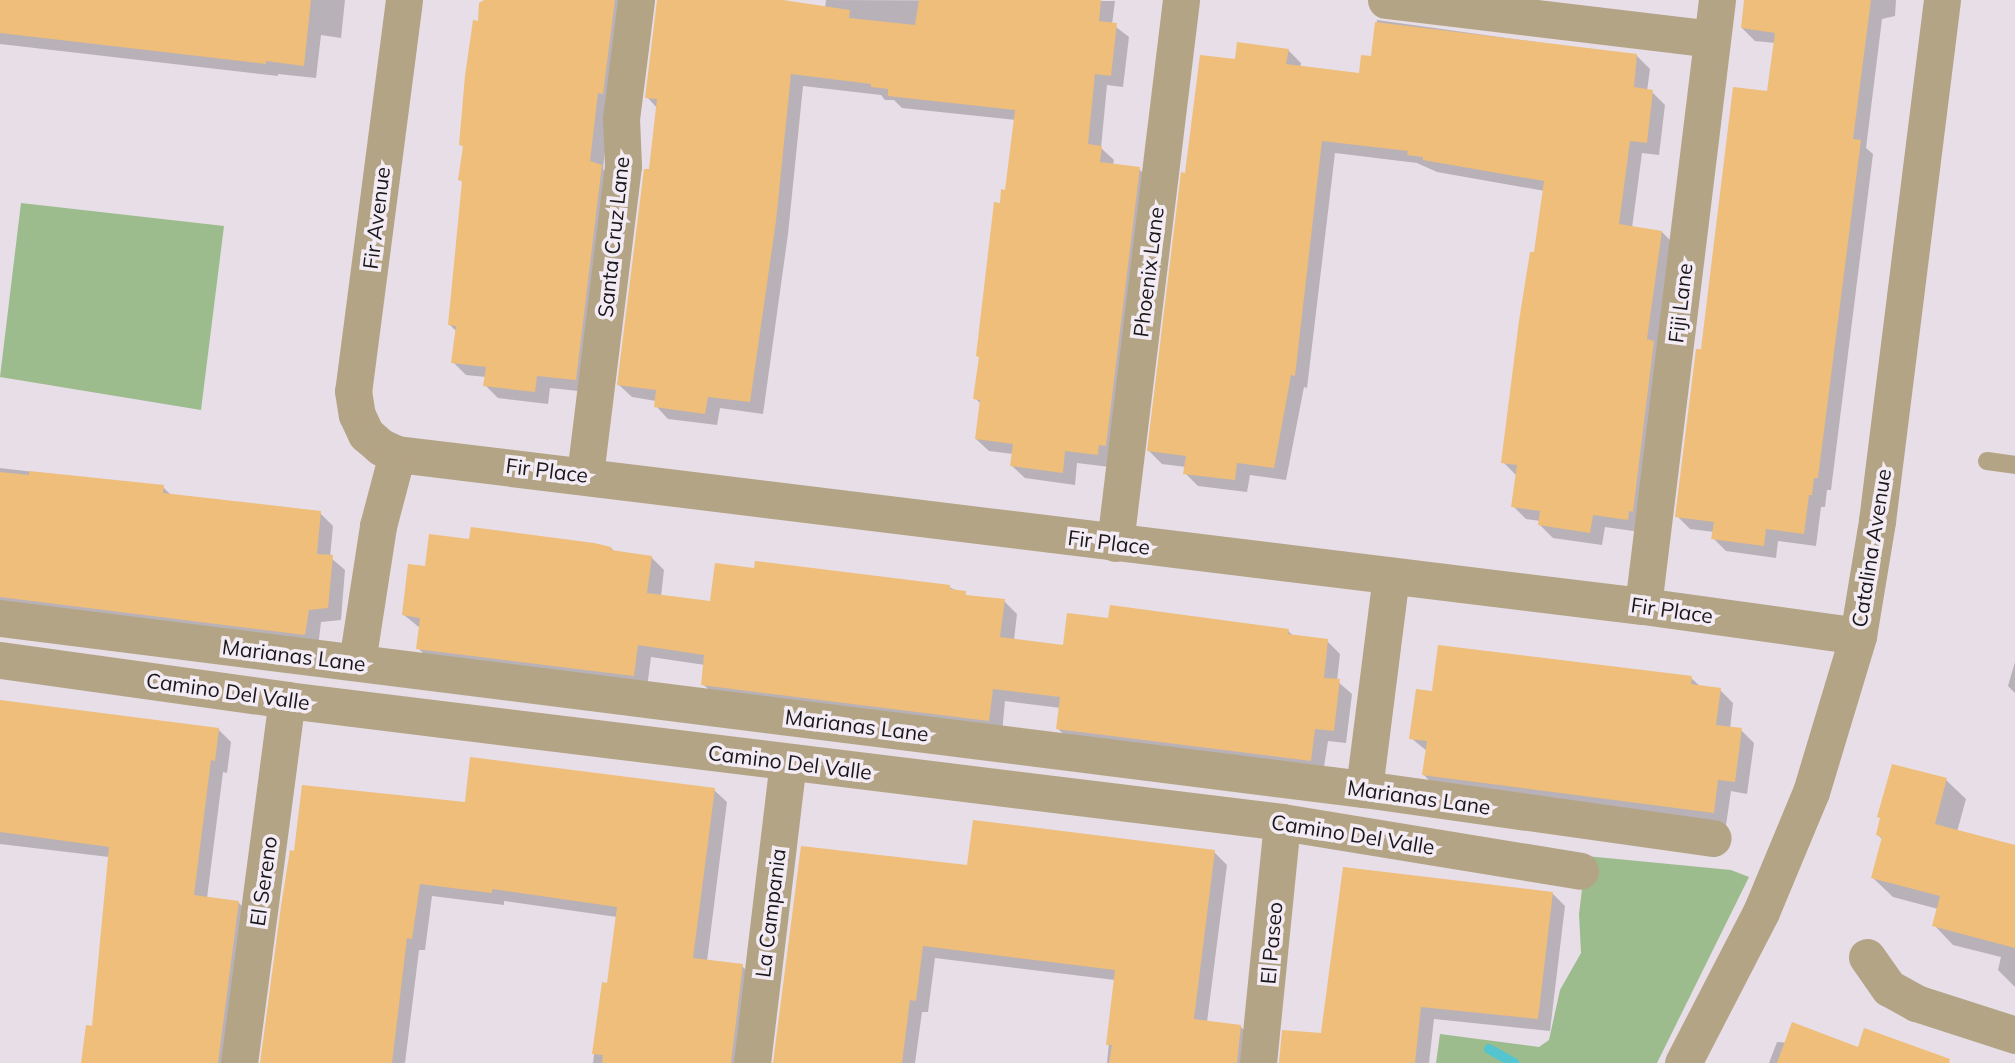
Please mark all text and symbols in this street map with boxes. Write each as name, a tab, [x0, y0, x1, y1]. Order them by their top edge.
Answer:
street label: Santa Cruz Lane	[592, 155, 634, 319]
street label: Fir Avenue	[357, 165, 395, 271]
street label: Phoenix Lane	[1128, 205, 1168, 339]
street label: Fiji Lane	[1663, 262, 1697, 344]
street label: Fir Place	[504, 452, 590, 488]
street label: Catalina Avenue	[1846, 467, 1896, 629]
street label: Fir Place	[1066, 524, 1152, 560]
street label: Fir Place	[1629, 592, 1715, 628]
street label: Marianas Lane	[221, 634, 367, 676]
street label: Camino Del Valle	[145, 667, 311, 715]
street label: Marianas Lane	[784, 704, 930, 746]
street label: Camino Del Valle	[707, 739, 873, 785]
street label: Marianas Lane	[1346, 774, 1492, 820]
street label: Camino Del Valle	[1270, 809, 1436, 859]
street label: El Sereno	[244, 834, 282, 928]
street label: La Campania	[750, 847, 790, 979]
street label: El Paseo	[1255, 901, 1287, 985]

